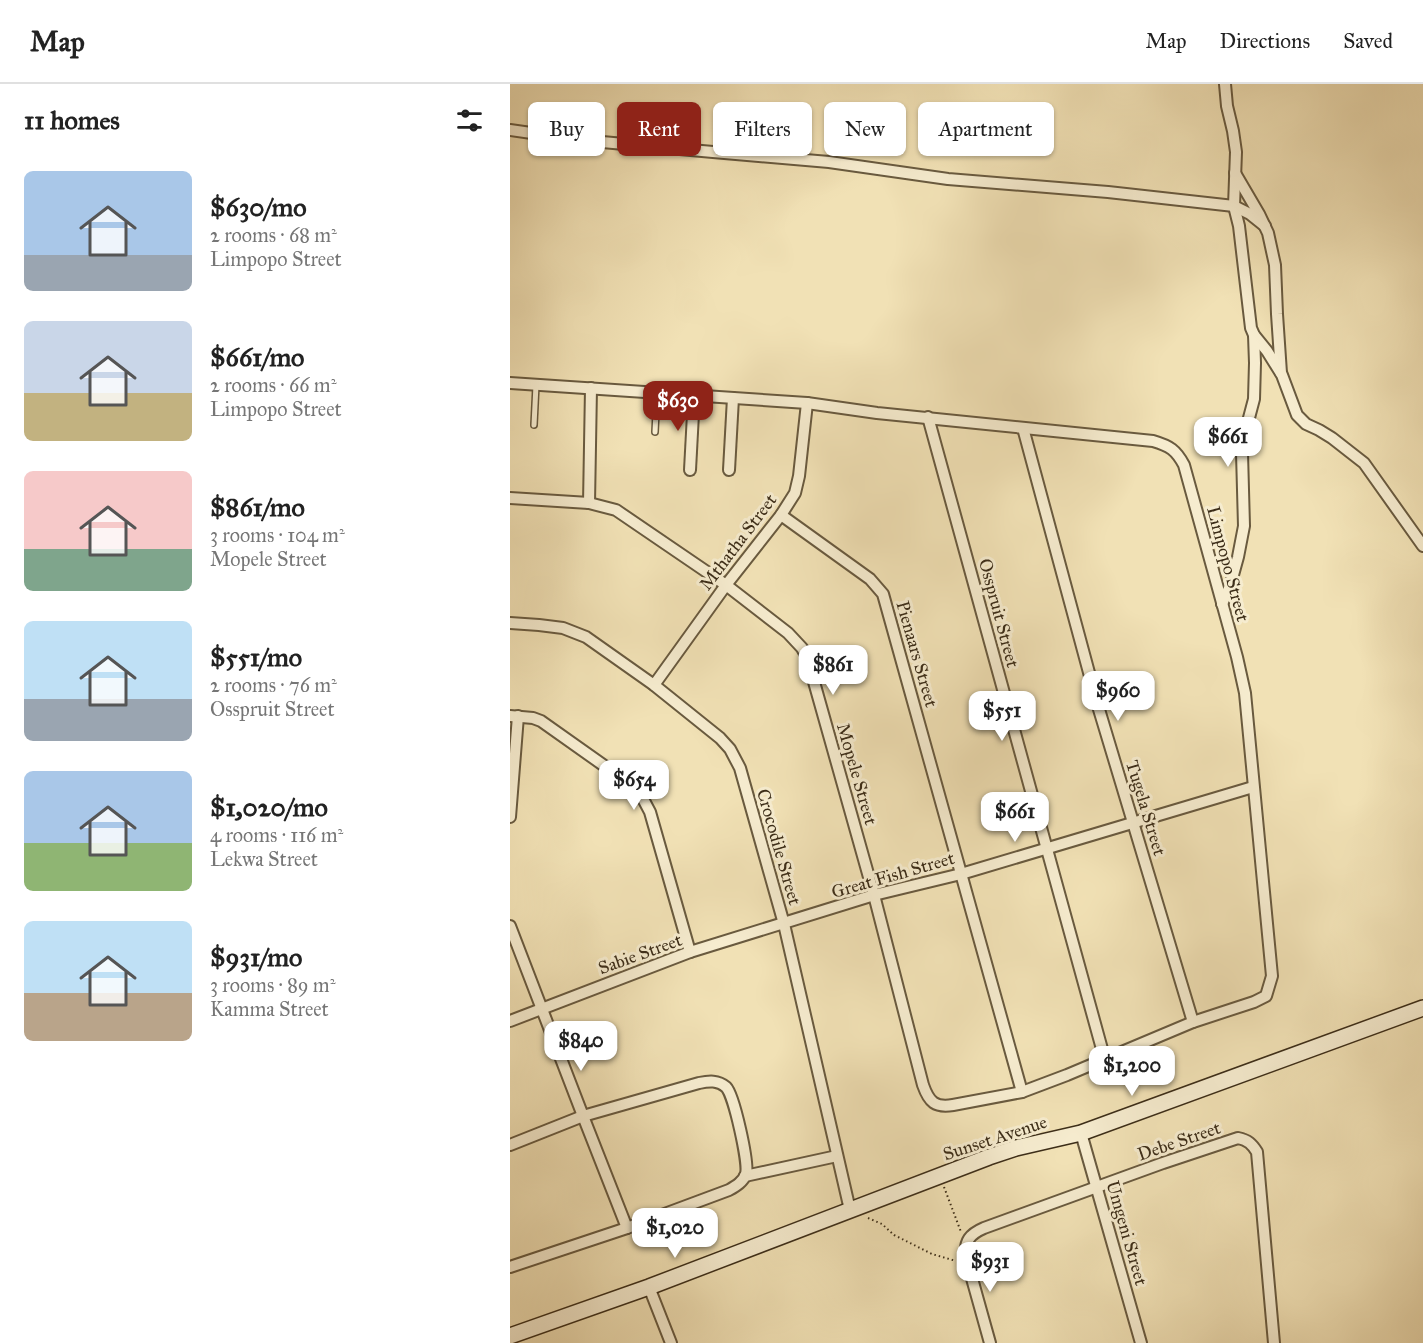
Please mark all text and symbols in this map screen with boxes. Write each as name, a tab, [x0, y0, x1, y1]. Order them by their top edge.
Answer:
text: Map	[30, 24, 85, 59]
text: Map	[1146, 28, 1187, 54]
text: Directions	[1220, 28, 1310, 54]
text: Saved	[1343, 28, 1393, 54]
chip: Buy	[528, 102, 605, 156]
chip: Rent	[617, 102, 701, 156]
chip: Filters	[713, 102, 812, 156]
chip: New	[824, 102, 906, 156]
chip: Apartment	[918, 102, 1054, 156]
text: 11 homes	[24, 104, 120, 136]
icon: filters	[453, 104, 486, 137]
text: $630/mo	[210, 191, 307, 223]
icon: home	[72, 195, 144, 267]
text: 2 rooms · 68 m²	[210, 223, 337, 247]
text: Limpopo Street	[210, 247, 342, 271]
text: $661/mo	[210, 341, 304, 373]
icon: home	[72, 345, 144, 417]
text: 2 rooms · 66 m²	[210, 373, 336, 397]
pin: $630	[642, 381, 714, 432]
text: $630	[657, 388, 699, 412]
text: Limpopo Street	[210, 397, 342, 421]
pin: $661	[1192, 417, 1264, 468]
text: $661	[1208, 424, 1248, 448]
street label: Mthatha Street	[695, 489, 782, 595]
text: $861/mo	[210, 491, 305, 523]
icon: home	[72, 495, 144, 567]
street label: Limpopo Street	[1202, 504, 1254, 625]
text: 3 rooms · 104 m²	[210, 523, 345, 547]
text: Mopele Street	[210, 547, 327, 571]
street label: Osspruit Street	[974, 556, 1024, 671]
street label: Pienaars Street	[891, 598, 943, 710]
text: $551/mo	[210, 641, 302, 673]
icon: home	[72, 645, 144, 717]
pin: $861	[797, 645, 869, 696]
text: $861	[813, 652, 853, 676]
pin: $960	[1082, 671, 1154, 722]
text: 2 rooms · 76 m²	[210, 673, 337, 697]
text: $960	[1096, 678, 1140, 702]
pin: $551	[966, 691, 1038, 742]
text: Osspruit Street	[210, 697, 335, 721]
text: $551	[983, 698, 1021, 722]
street label: Mopele Street	[832, 721, 882, 828]
street label: Tugela Street	[1120, 758, 1171, 859]
pin: $654	[598, 760, 670, 811]
text: $654	[613, 767, 655, 791]
street label: Crocodile Street	[752, 786, 806, 908]
text: $1,020/mo	[210, 791, 328, 823]
pin: $661	[979, 792, 1051, 843]
icon: home	[72, 795, 144, 867]
text: $661	[995, 799, 1035, 823]
text: 4 rooms · 116 m²	[210, 823, 343, 847]
text: Lekwa Street	[210, 847, 318, 871]
street label: Great Fish Street	[829, 847, 958, 903]
street label: Sabie Street	[595, 928, 686, 979]
text: $931/mo	[210, 941, 302, 973]
icon: home	[72, 945, 144, 1017]
text: 3 rooms · 89 m²	[210, 973, 335, 997]
text: Kamma Street	[210, 997, 329, 1021]
pin: $840	[545, 1021, 617, 1072]
text: $840	[558, 1028, 604, 1052]
pin: $1,200	[1083, 1046, 1181, 1097]
text: $1,200	[1103, 1053, 1161, 1077]
street label: Sunset Avenue	[940, 1111, 1050, 1165]
street label: Debe Street	[1135, 1116, 1224, 1165]
street label: Umgeni Street	[1101, 1178, 1153, 1289]
pin: $1,020	[626, 1208, 724, 1259]
text: $1,020	[646, 1215, 704, 1239]
pin: $931	[954, 1242, 1026, 1293]
text: $931	[971, 1249, 1009, 1273]

